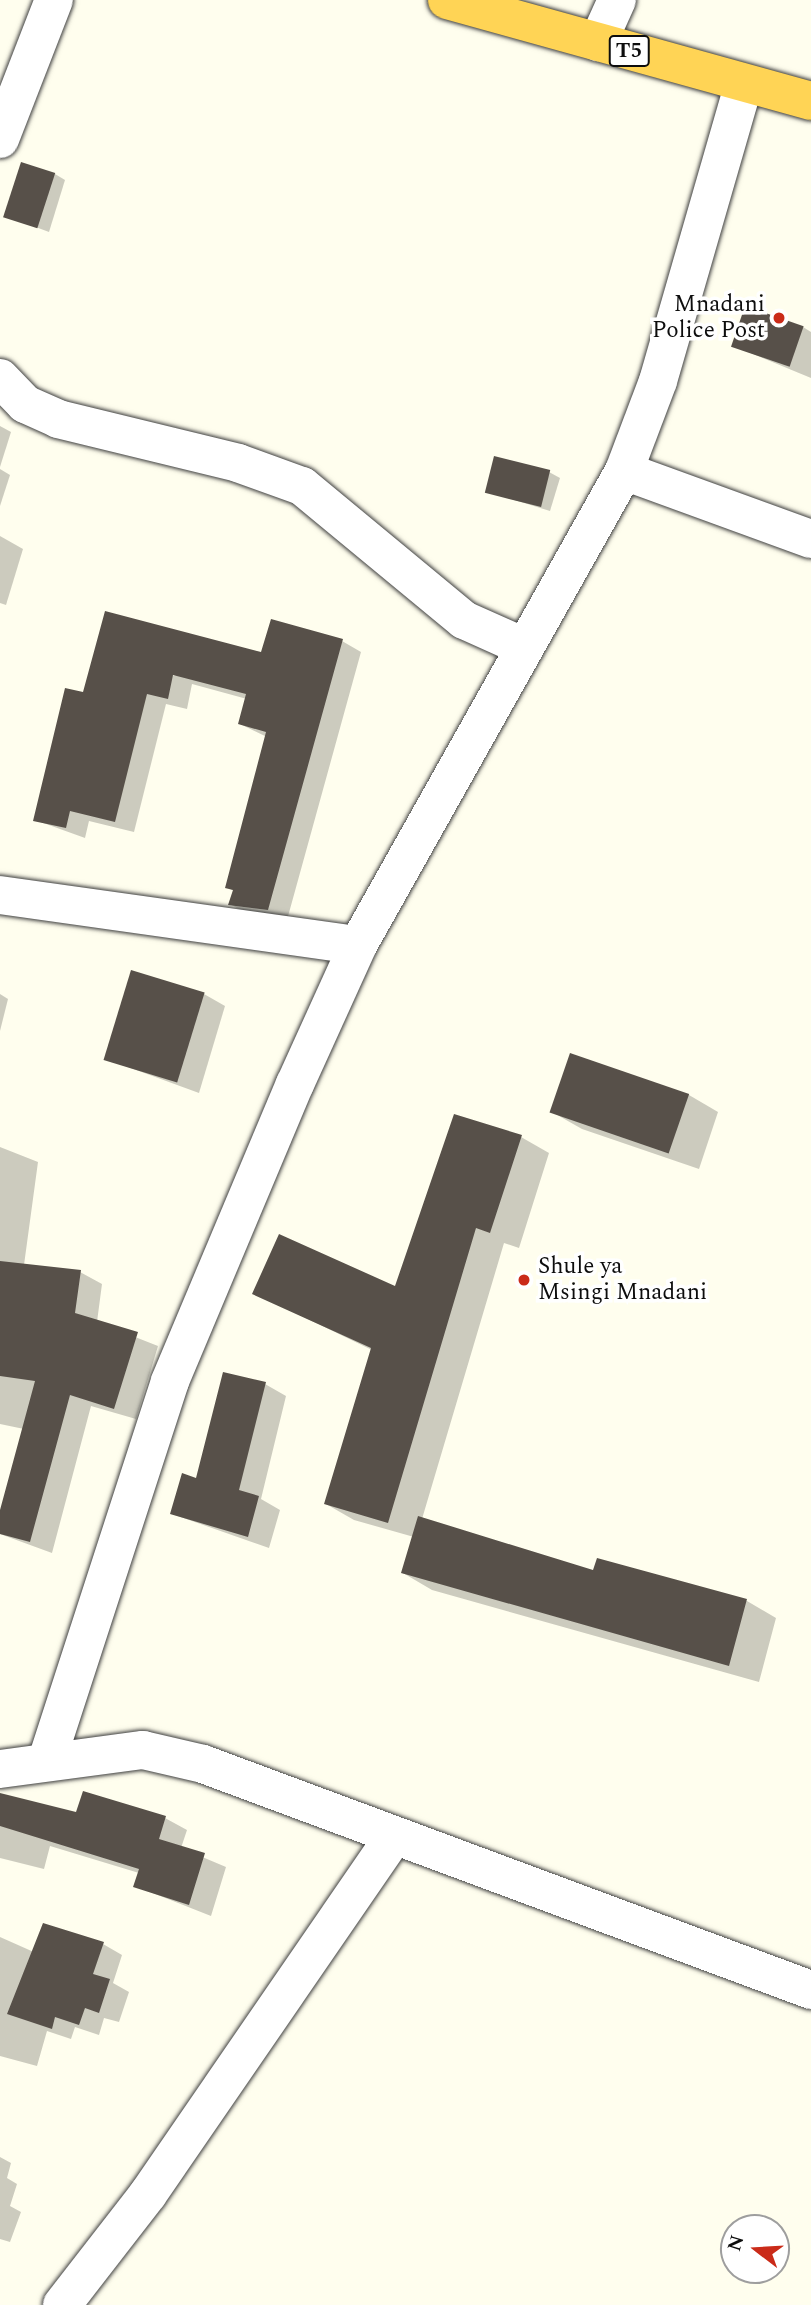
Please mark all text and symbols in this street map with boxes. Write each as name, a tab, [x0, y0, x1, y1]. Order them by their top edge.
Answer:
road number: T5	[608, 34, 650, 68]
place label: Mnadani Police Post	[652, 291, 765, 345]
marker: Mnadani Police Post	[771, 310, 787, 326]
place label: Shule ya Msingi Mnadani	[538, 1253, 707, 1307]
marker: Shule ya Msingi Mnadani	[516, 1272, 532, 1288]
north arrow	[720, 2214, 790, 2284]
text: N	[720, 2232, 752, 2255]

